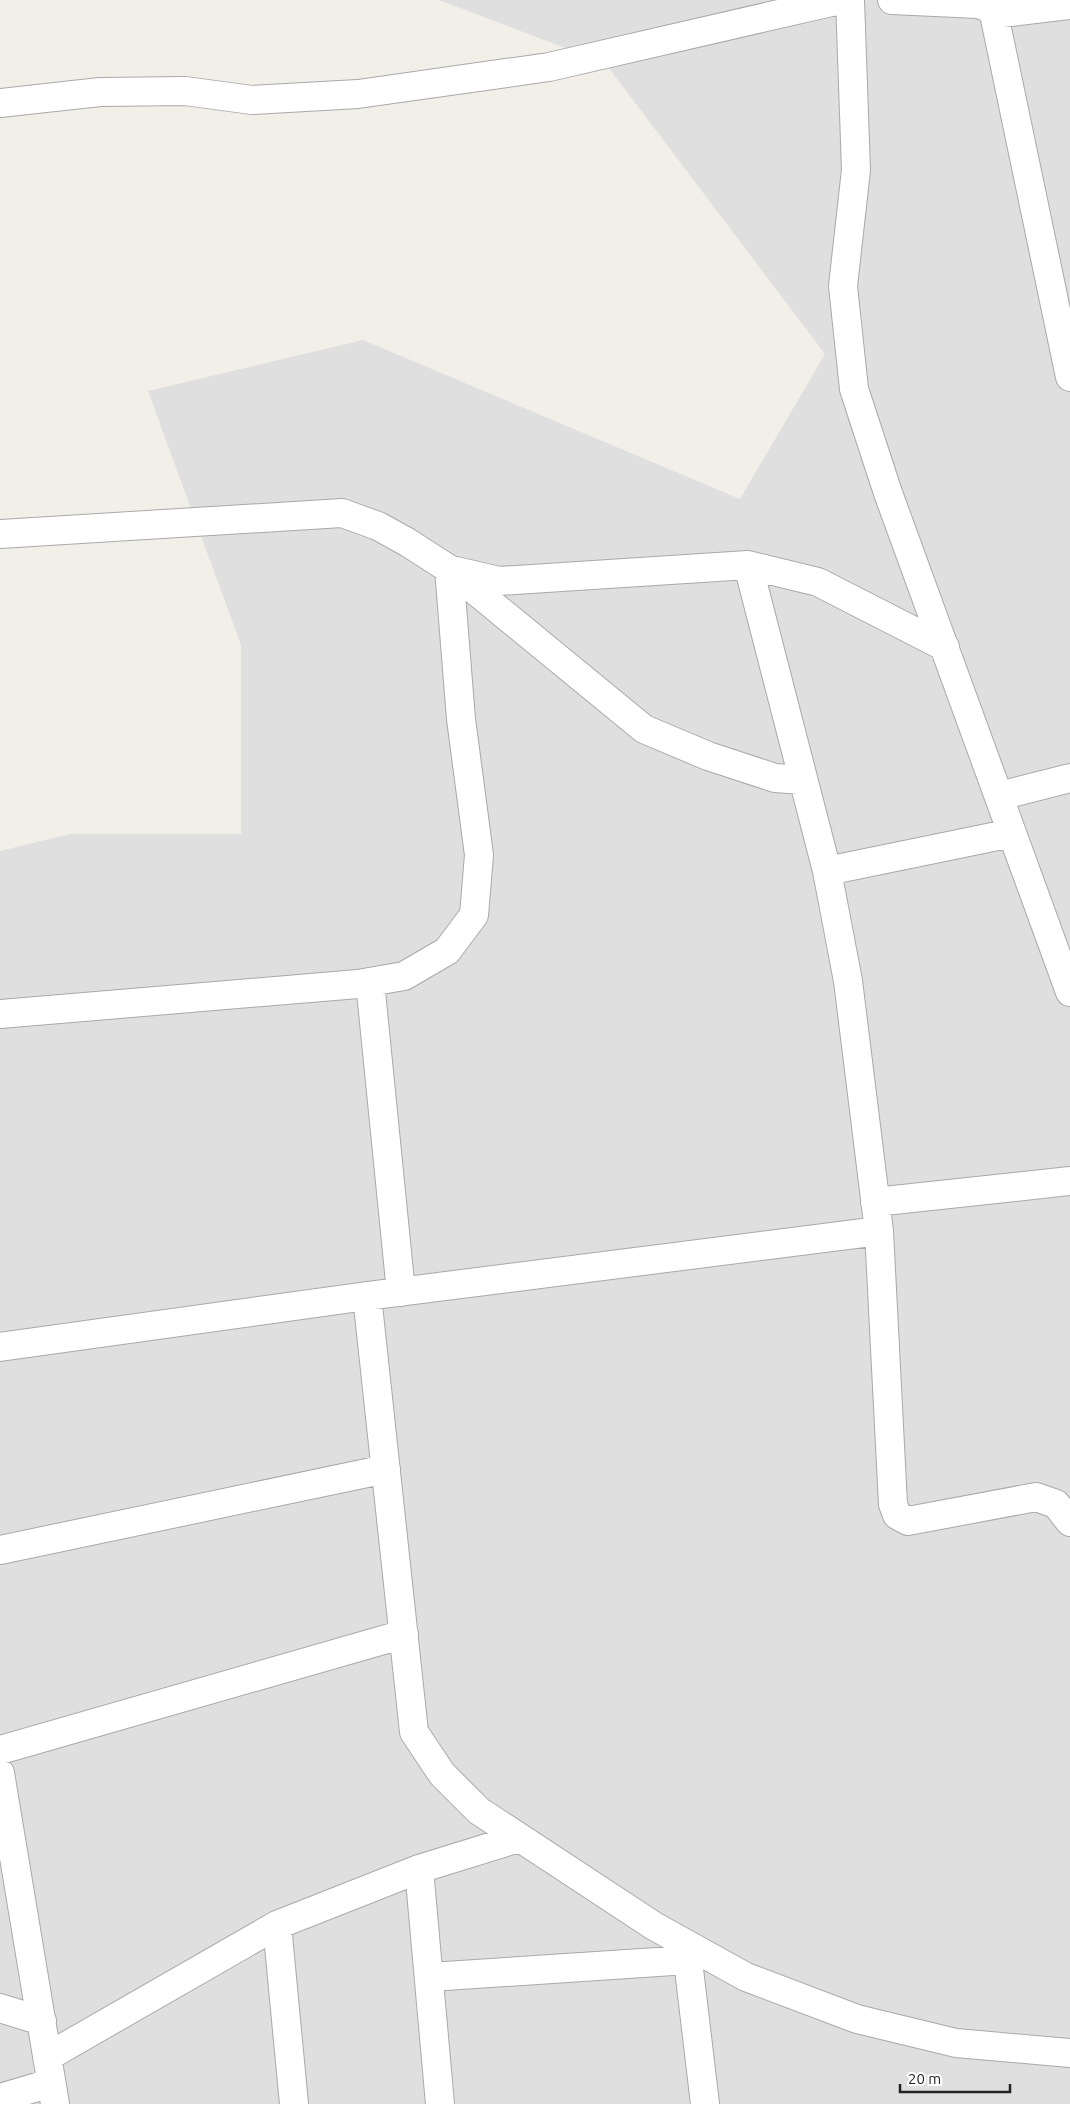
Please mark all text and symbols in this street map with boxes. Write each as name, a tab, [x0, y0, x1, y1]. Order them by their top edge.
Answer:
scale bar	[900, 2062, 1010, 2094]
text: 20 m	[908, 2070, 941, 2087]

